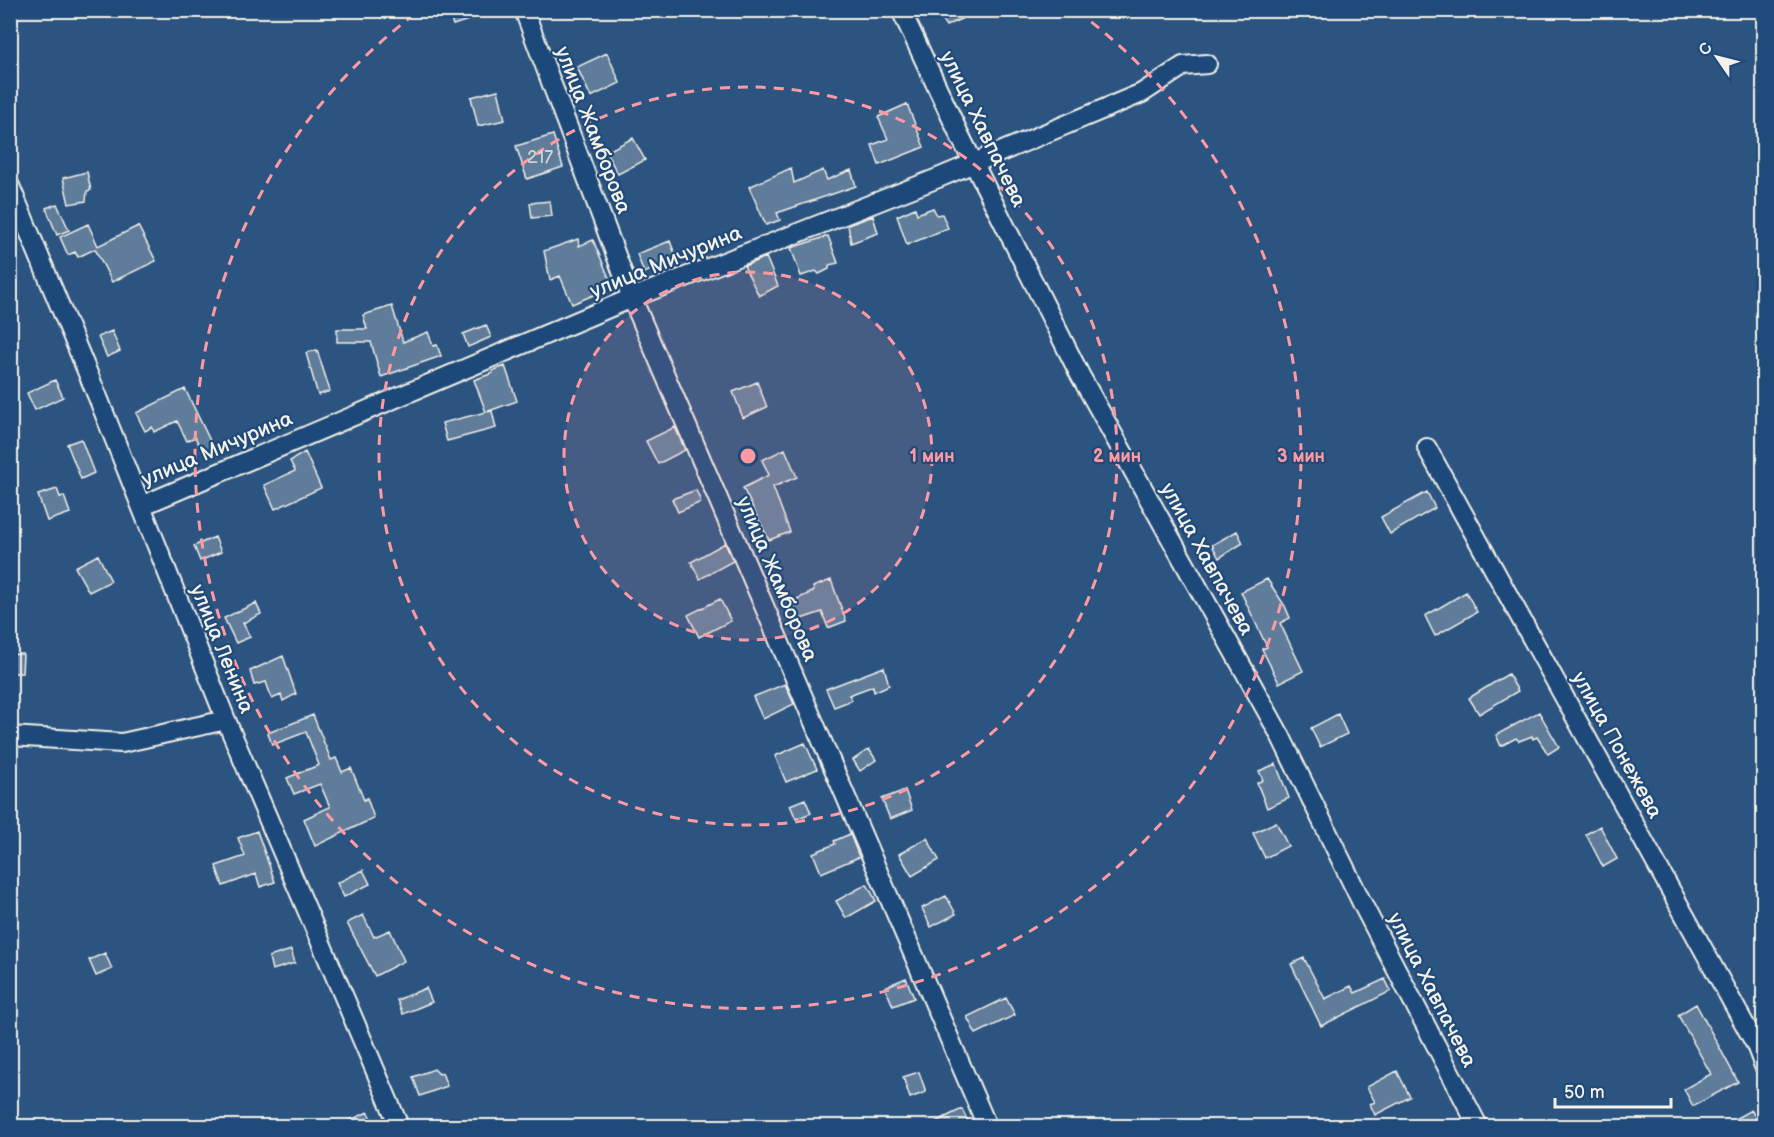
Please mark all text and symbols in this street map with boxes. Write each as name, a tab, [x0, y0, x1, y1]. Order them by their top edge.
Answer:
north arrow	[1687, 27, 1747, 87]
text: С	[1695, 39, 1717, 59]
street label: улица Жамборова	[550, 43, 637, 218]
street label: улица Хавпачева	[934, 47, 1032, 212]
house number: 217	[527, 147, 553, 168]
street label: улица Мичурина	[586, 220, 746, 304]
street label: улица Мичурина	[138, 406, 297, 492]
centre of rings	[738, 446, 758, 466]
text: 1 мин	[910, 446, 954, 467]
text: 2 мин	[1093, 446, 1141, 467]
text: 3 мин	[1277, 446, 1325, 467]
street label: улица Хавпачева	[1155, 478, 1260, 640]
street label: улица Жамборова	[731, 493, 823, 666]
street label: улица Ленина	[185, 581, 259, 718]
street label: улица Понежева	[1566, 667, 1668, 823]
street label: улица Хавпачева	[1382, 908, 1482, 1072]
scale bar	[1555, 1071, 1670, 1109]
text: 50 m	[1564, 1082, 1605, 1103]

